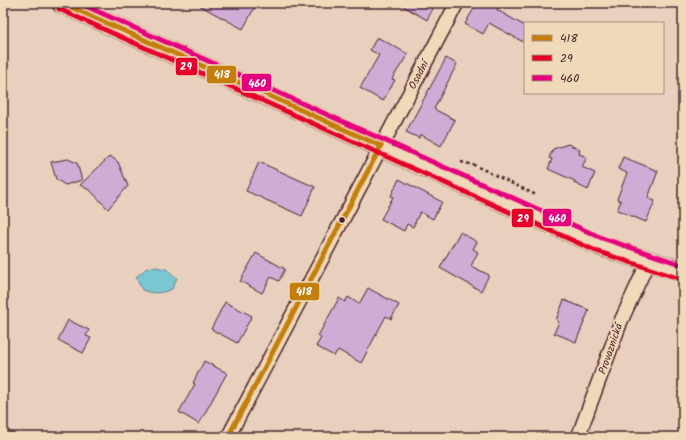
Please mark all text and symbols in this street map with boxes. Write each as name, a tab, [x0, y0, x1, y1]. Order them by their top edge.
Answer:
legend	[524, 22, 664, 94]
text: 418	[560, 29, 578, 48]
text: 29	[560, 49, 573, 68]
street label: Osadní	[404, 55, 435, 93]
line badge: 29	[175, 57, 198, 76]
text: 29	[180, 58, 192, 76]
line badge: 418	[206, 65, 237, 84]
text: 418	[214, 66, 230, 84]
text: 460	[560, 69, 579, 88]
line badge: 460	[241, 73, 272, 92]
text: 460	[248, 75, 266, 93]
line badge: 29	[511, 208, 534, 228]
line badge: 460	[542, 208, 572, 227]
text: 29	[517, 210, 529, 228]
text: 460	[548, 210, 566, 228]
unlabelled marker	[337, 215, 347, 225]
line badge: 418	[289, 282, 320, 301]
text: 418	[296, 283, 312, 301]
street label: Provaznická	[594, 319, 629, 377]

